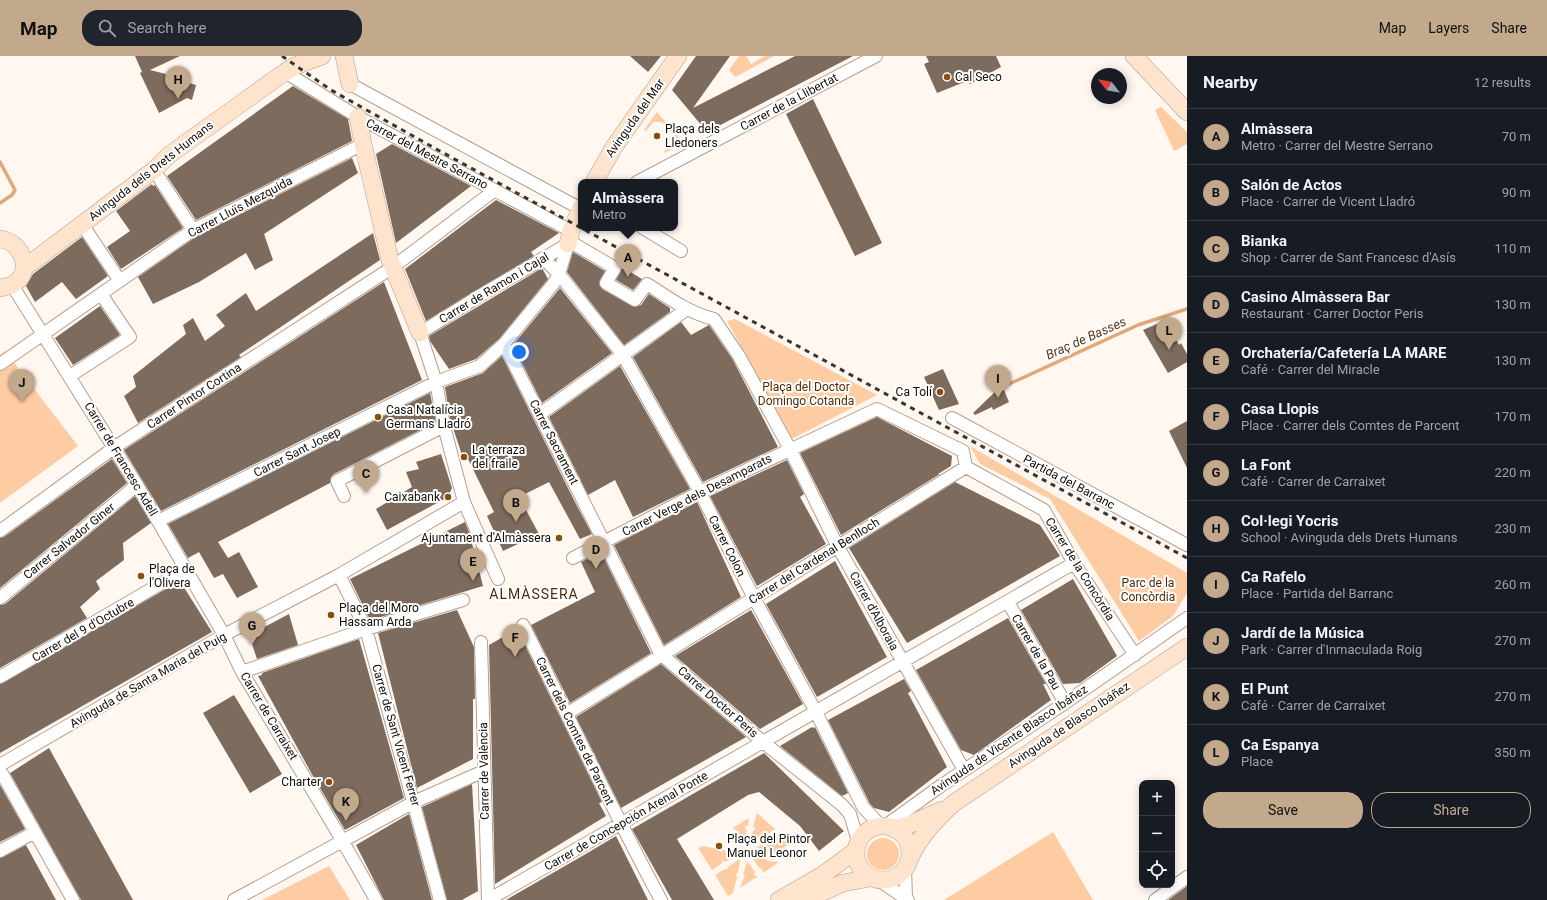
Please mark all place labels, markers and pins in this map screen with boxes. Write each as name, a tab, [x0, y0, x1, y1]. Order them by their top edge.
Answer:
pin: H	[165, 66, 191, 99]
place label: Cal Seco	[955, 70, 1002, 84]
marker: Cal Seco	[942, 72, 952, 82]
place label: Plaça dels Lledoners	[665, 122, 720, 150]
marker: Plaça dels Lledoners	[652, 131, 662, 141]
pin: A	[615, 244, 641, 277]
pin: L	[1156, 317, 1182, 350]
pin: I	[985, 365, 1011, 398]
pin: J	[9, 369, 35, 402]
place label: Ca Tolí	[896, 385, 933, 399]
marker: Ca Tolí	[935, 387, 945, 397]
place label: Casa Natalícia Germans Lladró	[386, 403, 471, 431]
marker: Casa Natalícia Germans Lladró	[373, 412, 383, 422]
place label: La terraza del fraile	[472, 443, 525, 471]
marker: La terraza del fraile	[459, 452, 469, 462]
pin: C	[353, 460, 379, 493]
pin: B	[503, 489, 529, 522]
place label: Caixabank	[384, 490, 441, 504]
marker: Caixabank	[443, 492, 453, 502]
place label: Ajuntament d'Almàssera	[421, 531, 551, 545]
marker: Ajuntament d'Almàssera	[554, 533, 564, 543]
pin: D	[583, 536, 609, 569]
pin: E	[460, 548, 486, 581]
place label: Plaça de l'Olivera	[149, 562, 195, 590]
marker: Plaça de l'Olivera	[136, 571, 146, 581]
place label: Plaça del Moro Hassam Arda	[339, 601, 419, 629]
marker: Plaça del Moro Hassam Arda	[326, 610, 336, 620]
pin: G	[239, 612, 265, 645]
pin: F	[502, 624, 528, 657]
place label: Charter	[281, 775, 321, 789]
marker: Charter	[324, 777, 334, 787]
pin: K	[333, 788, 359, 821]
place label: Plaça del Pintor Manuel Leonor	[727, 832, 811, 860]
marker: Plaça del Pintor Manuel Leonor	[714, 841, 724, 851]

